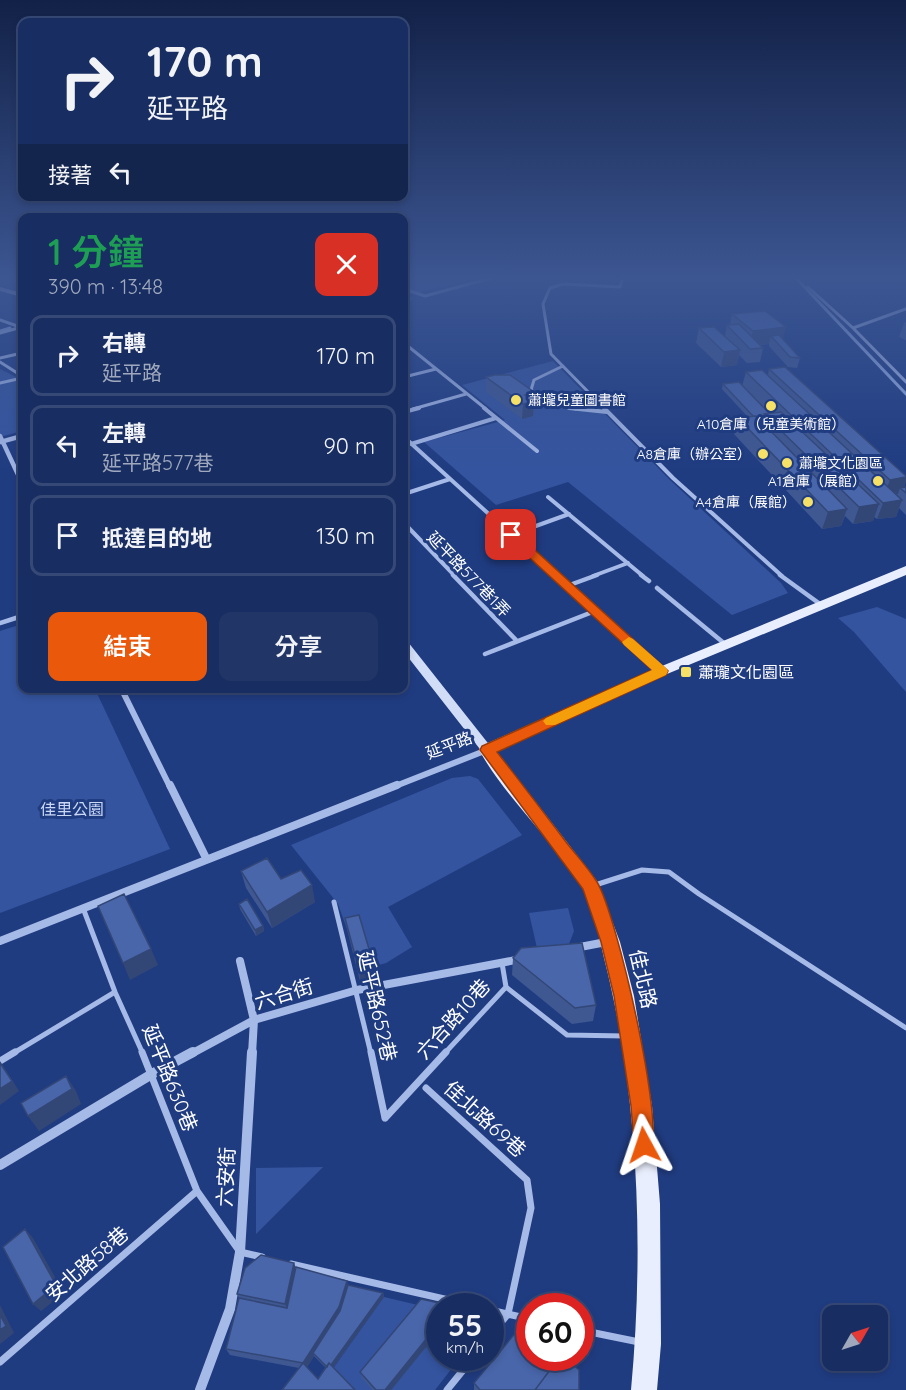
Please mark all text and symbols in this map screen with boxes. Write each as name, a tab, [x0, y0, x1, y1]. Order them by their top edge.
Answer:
text: 170 m	[147, 35, 263, 88]
icon: right	[48, 42, 126, 120]
text: 延平路	[147, 91, 228, 125]
icon: left	[104, 156, 137, 189]
text: 接著	[48, 161, 92, 189]
text: 1 分鐘	[48, 229, 144, 274]
button: close	[315, 233, 378, 296]
text: 390 m · 13:48	[48, 274, 163, 299]
text: 右轉	[102, 329, 146, 357]
icon: right	[51, 339, 84, 372]
text: 170 m	[316, 342, 375, 370]
text: 延平路	[102, 360, 162, 385]
place label: 蕭壠兒童圖書館	[528, 391, 626, 409]
marker: 蕭壠兒童圖書館	[509, 393, 523, 407]
marker: A10倉庫（兒童美術館）	[764, 399, 778, 413]
place label: A10倉庫（兒童美術館）	[697, 415, 845, 433]
text: 左轉	[102, 419, 146, 447]
icon: left	[51, 429, 84, 462]
text: 90 m	[324, 432, 375, 460]
place label: A8倉庫（辦公室）	[636, 445, 751, 463]
marker: A8倉庫（辦公室）	[756, 447, 770, 461]
text: 延平路577巷	[102, 450, 213, 475]
place label: 蕭壠文化園區	[799, 454, 883, 472]
marker: 蕭壠文化園區	[780, 456, 794, 470]
place label: A1倉庫（展館）	[768, 472, 866, 490]
marker: A1倉庫（展館）	[871, 474, 885, 488]
place label: A4倉庫（展館）	[696, 493, 796, 511]
marker: A4倉庫（展館）	[801, 495, 815, 509]
pin	[485, 509, 536, 560]
icon: arrive	[494, 518, 527, 551]
icon: arrive	[51, 519, 84, 552]
text: 130 m	[316, 522, 375, 550]
text: 抵達目的地	[102, 524, 212, 552]
street label: 延平路577巷1弄	[423, 527, 515, 621]
button: 結束	[48, 612, 207, 681]
button: 分享	[219, 612, 378, 681]
place label: 蕭瓏文化園區	[698, 662, 794, 682]
marker: 蕭瓏文化園區	[679, 665, 693, 679]
street label: 延平路	[423, 727, 475, 763]
park label: 佳里公園	[40, 799, 104, 819]
street label: 佳北路	[625, 947, 662, 1011]
street label: 延平路652巷	[353, 948, 402, 1064]
street label: 六合街	[252, 973, 316, 1014]
street label: 六合路10巷	[410, 973, 495, 1064]
street label: 延平路630巷	[138, 1021, 203, 1135]
street label: 佳北路69巷	[439, 1075, 532, 1162]
position arrow	[612, 1113, 676, 1177]
street label: 六安街	[211, 1146, 240, 1208]
street label: 安北路58巷	[40, 1221, 133, 1306]
speed limit sign: 60	[516, 1293, 594, 1371]
north arrow	[822, 1305, 888, 1371]
map controls	[822, 1305, 888, 1371]
text: 55	[448, 1306, 482, 1344]
text: km/h	[446, 1338, 484, 1357]

